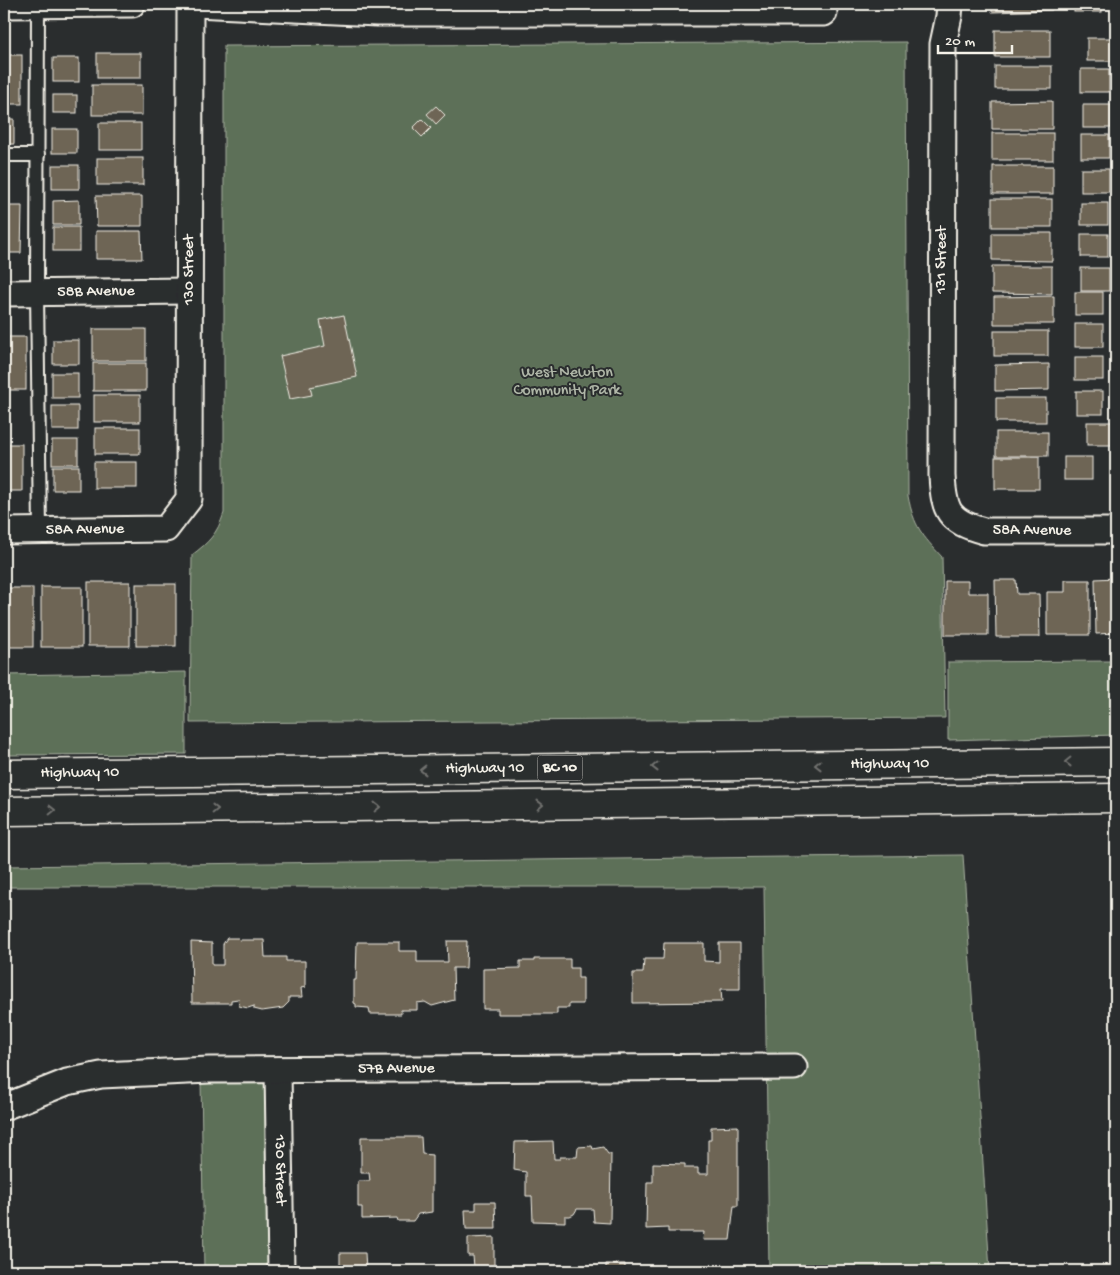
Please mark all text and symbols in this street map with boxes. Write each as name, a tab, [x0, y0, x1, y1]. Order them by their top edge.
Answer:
scale bar	[938, 22, 1011, 54]
text: 20 m	[945, 33, 975, 51]
street label: 131 Street	[933, 225, 952, 295]
street label: 130 Street	[180, 233, 199, 306]
street label: 58B Avenue	[57, 282, 135, 302]
park label: West Newton Community Park	[514, 364, 622, 401]
street label: 58A Avenue	[46, 520, 125, 540]
street label: 58A Avenue	[993, 522, 1072, 541]
street label: Highway 10	[850, 755, 929, 774]
road number: BC 10	[538, 756, 582, 780]
one-way arrow	[1063, 757, 1071, 767]
street label: Highway 10	[445, 759, 524, 779]
one-way arrow	[813, 760, 821, 770]
one-way arrow	[651, 762, 658, 772]
street label: Highway 10	[40, 763, 120, 783]
one-way arrow	[418, 764, 426, 775]
one-way arrow	[536, 800, 544, 810]
one-way arrow	[374, 802, 382, 812]
one-way arrow	[211, 803, 219, 814]
one-way arrow	[49, 805, 57, 815]
street label: 57B Avenue	[358, 1059, 436, 1079]
street label: 130 Street	[269, 1134, 290, 1207]

